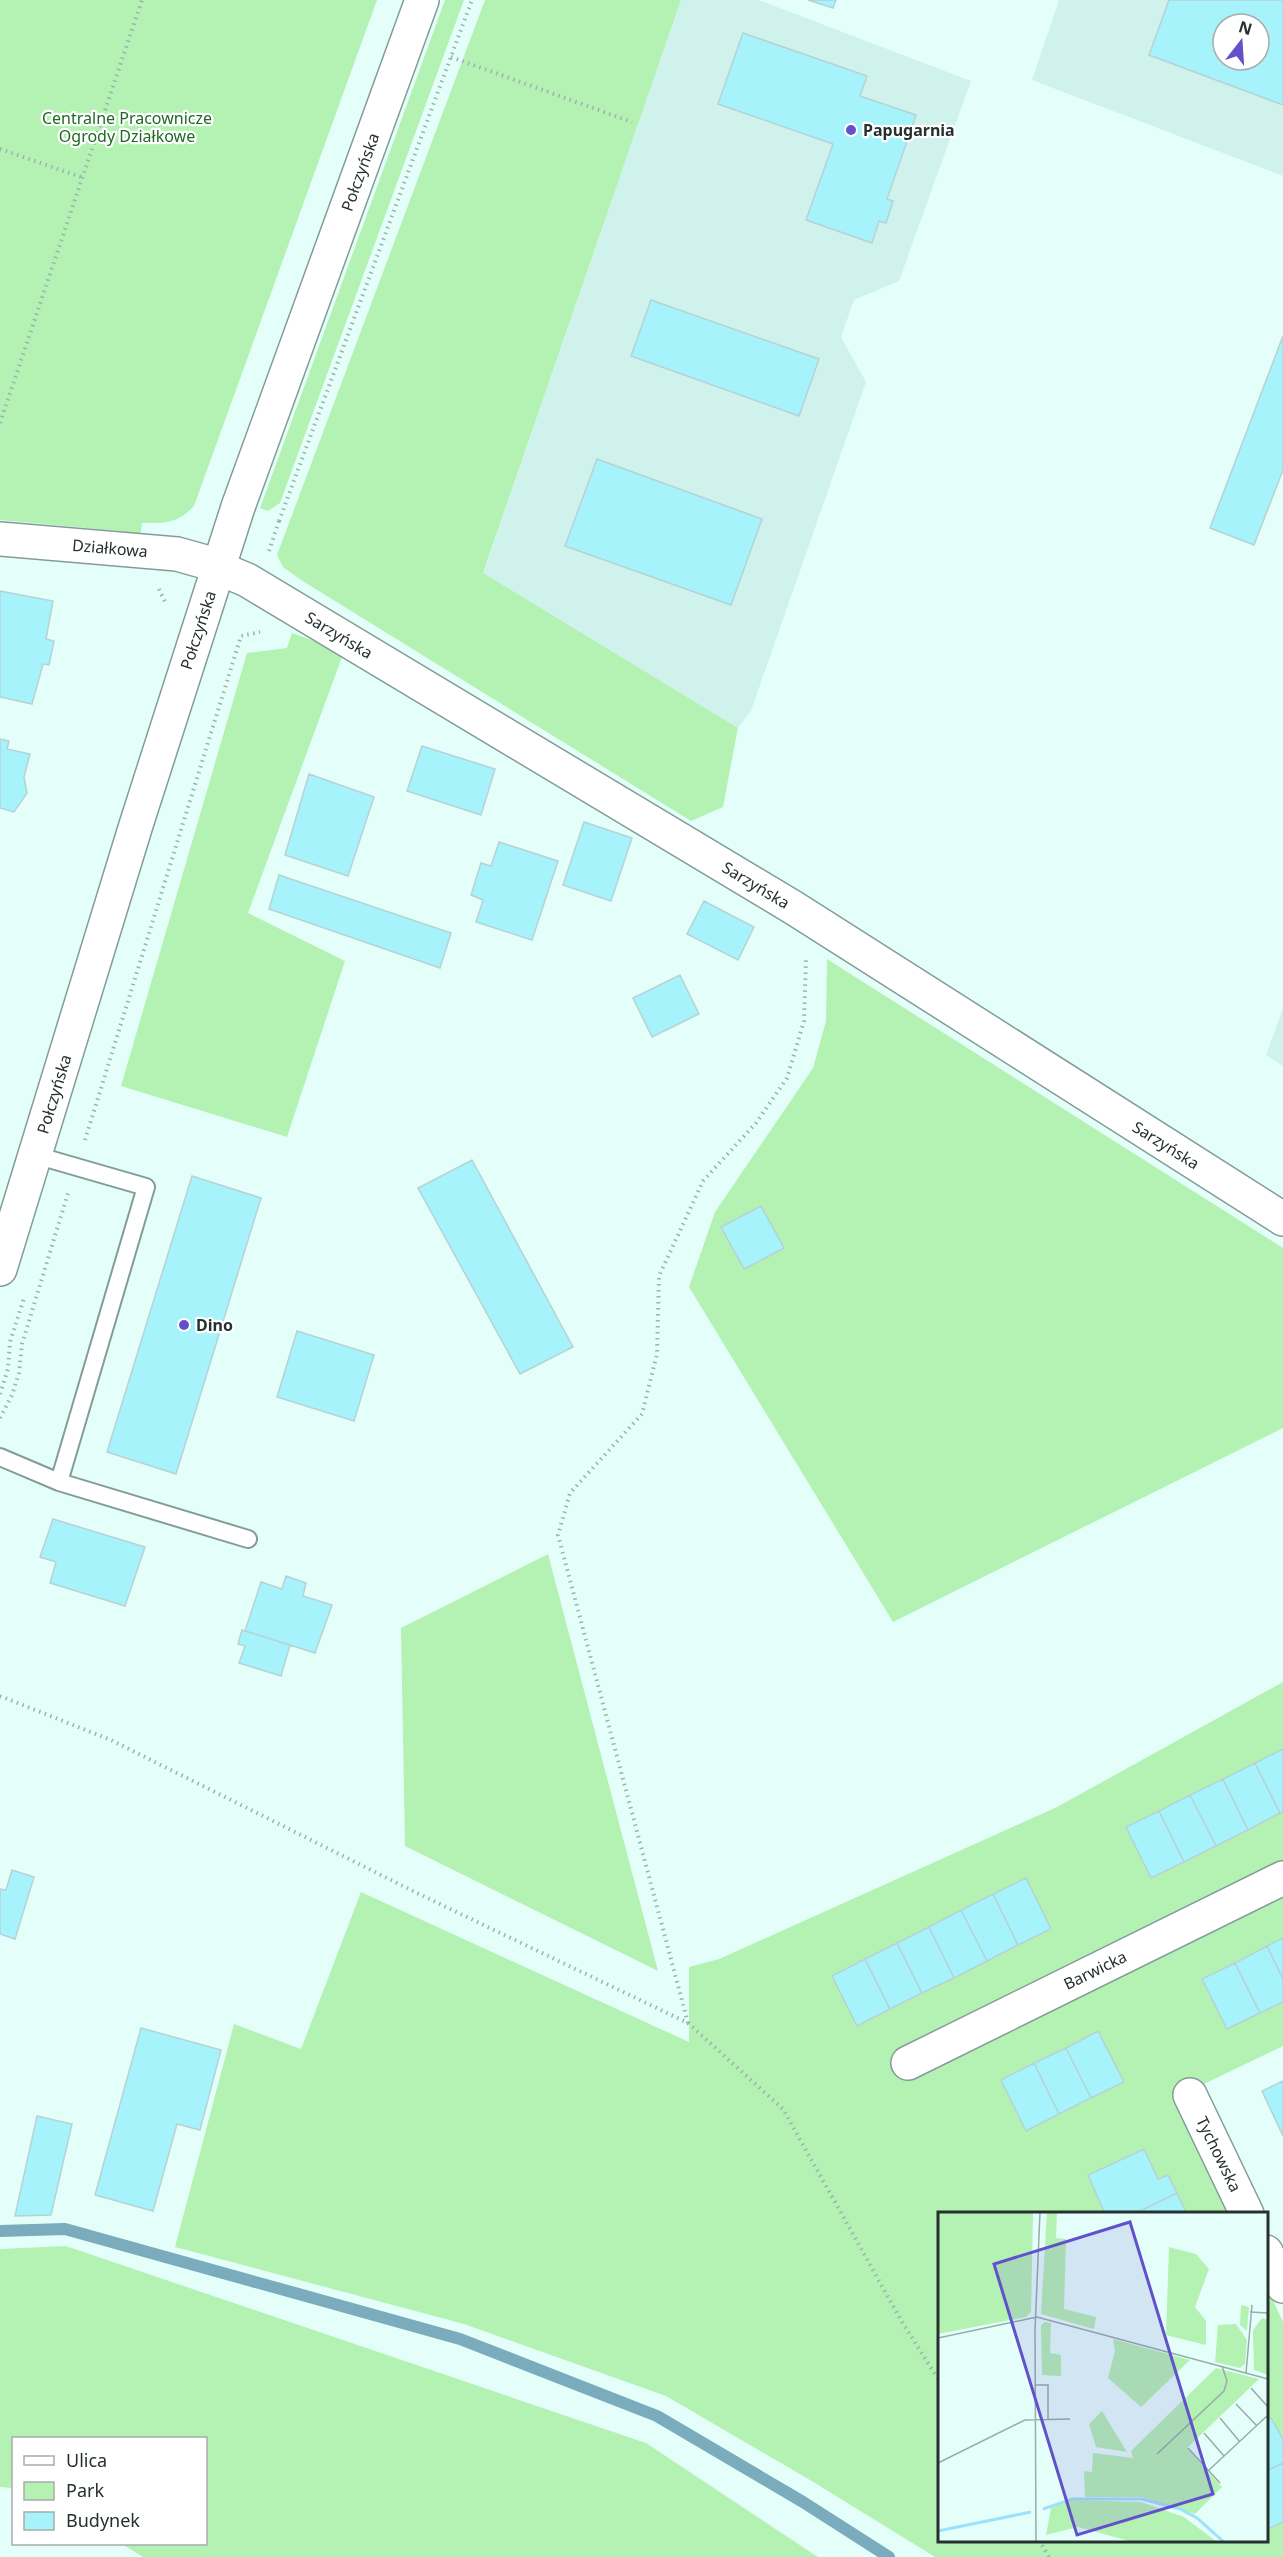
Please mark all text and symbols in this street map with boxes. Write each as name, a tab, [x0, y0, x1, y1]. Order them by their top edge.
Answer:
north arrow	[1211, 12, 1271, 72]
text: N	[1236, 15, 1255, 40]
park label: Centralne Pracownicze Ogrody Działkowe	[42, 107, 212, 147]
place label: Papugarnia	[863, 119, 955, 141]
marker: Papugarnia	[844, 123, 858, 137]
street label: Połczyńska	[336, 130, 384, 214]
street label: Działkowa	[71, 534, 149, 562]
street label: Połczyńska	[175, 588, 221, 672]
street label: Sarzyńska	[301, 606, 377, 664]
street label: Sarzyńska	[718, 856, 794, 914]
street label: Połczyńska	[32, 1052, 76, 1136]
street label: Sarzyńska	[1128, 1116, 1204, 1174]
place label: Dino	[196, 1314, 233, 1336]
marker: Dino	[177, 1318, 191, 1332]
street label: Barwicka	[1060, 1945, 1130, 1995]
street label: Tychowska	[1191, 2113, 1247, 2195]
inset map	[938, 2212, 1268, 2542]
legend	[12, 2437, 207, 2545]
text: Ulica	[66, 2448, 107, 2472]
text: Park	[66, 2478, 104, 2502]
text: Budynek	[66, 2508, 140, 2532]

